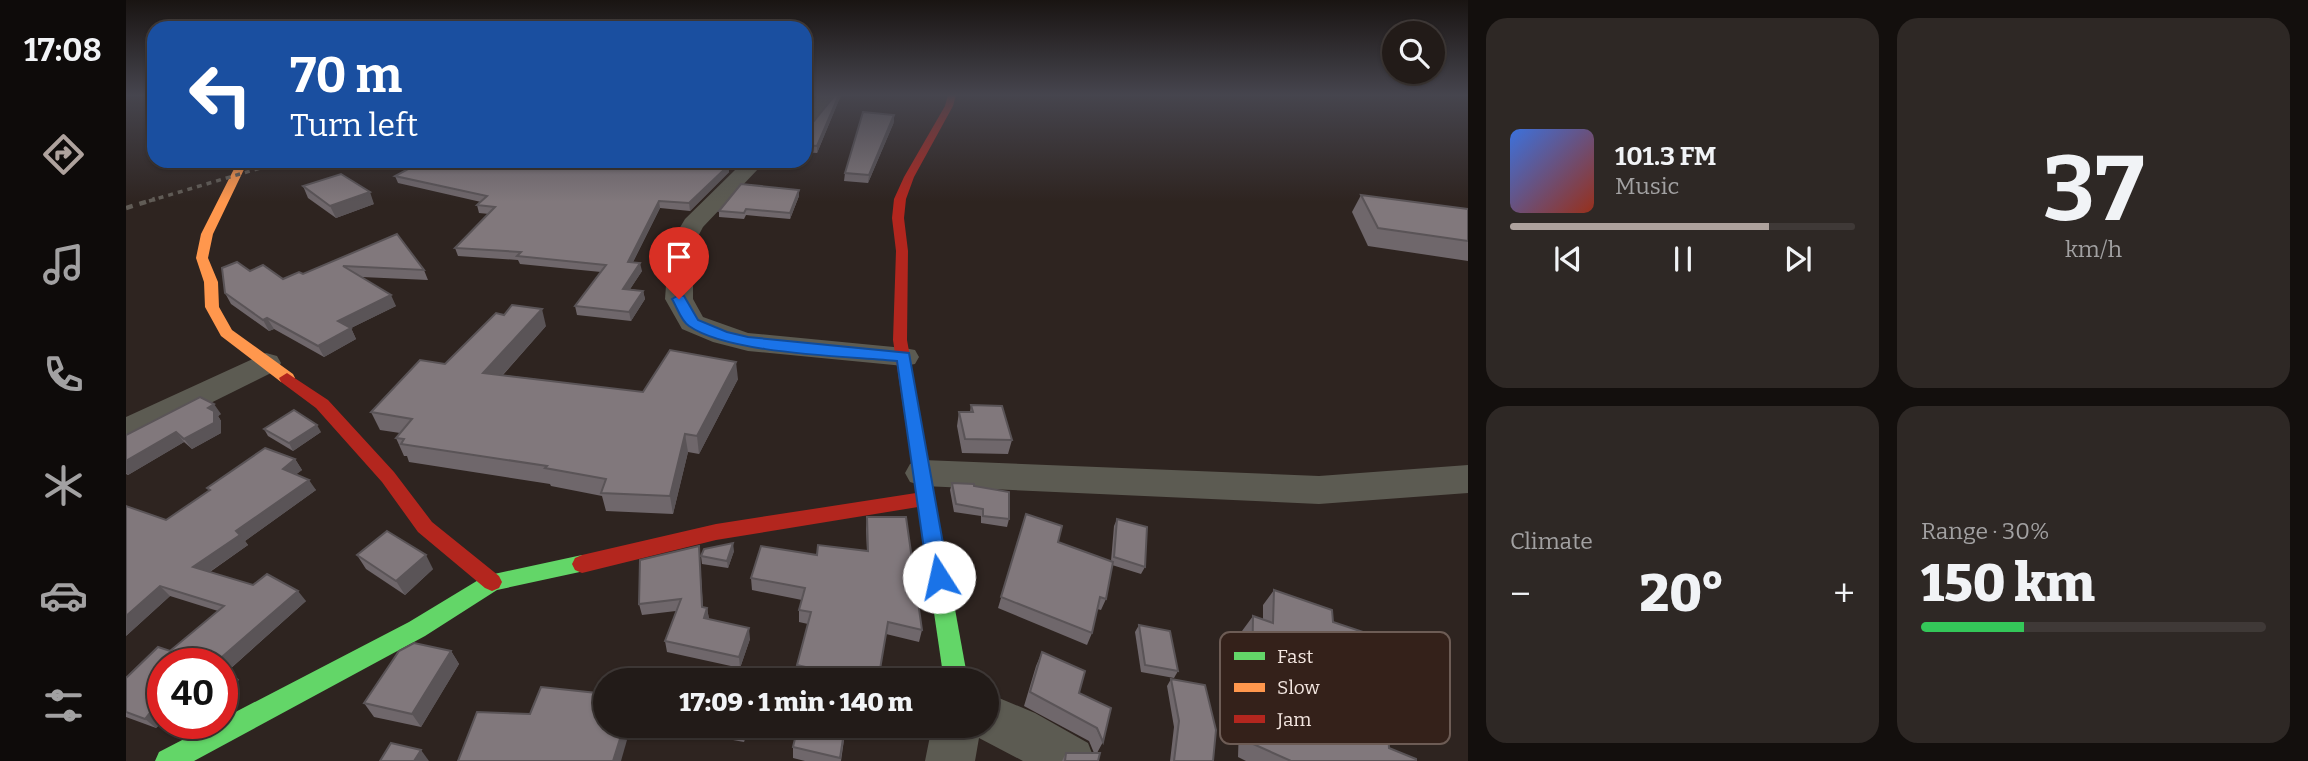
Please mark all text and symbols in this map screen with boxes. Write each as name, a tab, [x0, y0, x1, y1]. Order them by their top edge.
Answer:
map controls	[1382, 21, 1445, 84]
button: search	[1382, 21, 1445, 84]
text: 17:08	[24, 31, 102, 69]
text: 70 m	[290, 46, 402, 105]
icon: left	[175, 49, 266, 140]
text: Turn left	[290, 106, 418, 144]
icon: directions	[39, 130, 88, 179]
text: 37	[2043, 135, 2144, 244]
text: 101.3 FM	[1615, 141, 1716, 172]
text: Music	[1615, 172, 1679, 200]
pin	[649, 227, 709, 299]
text: km/h	[2065, 235, 2122, 263]
icon: arrive	[660, 238, 698, 276]
icon: music	[39, 240, 88, 289]
icon: previous	[1549, 240, 1587, 278]
icon: pause	[1664, 240, 1702, 278]
icon: next	[1779, 240, 1817, 278]
icon: phone	[39, 350, 88, 399]
icon: climate	[39, 461, 88, 510]
text: Range · 30%	[1921, 517, 2049, 545]
text: Climate	[1510, 527, 1593, 555]
position arrow	[902, 540, 976, 614]
text: 150 km	[1921, 552, 2095, 615]
text: 20°	[1640, 562, 1725, 625]
icon: car	[39, 571, 88, 620]
text: −	[1510, 571, 1531, 617]
text: +	[1833, 571, 1855, 617]
legend	[1220, 632, 1450, 744]
text: Fast	[1277, 645, 1314, 668]
speed limit sign: 40	[147, 648, 238, 739]
text: Slow	[1277, 676, 1320, 699]
icon: filters	[39, 681, 88, 730]
text: 17:09 · 1 min · 140 m	[679, 687, 913, 718]
text: Jam	[1276, 708, 1311, 731]

